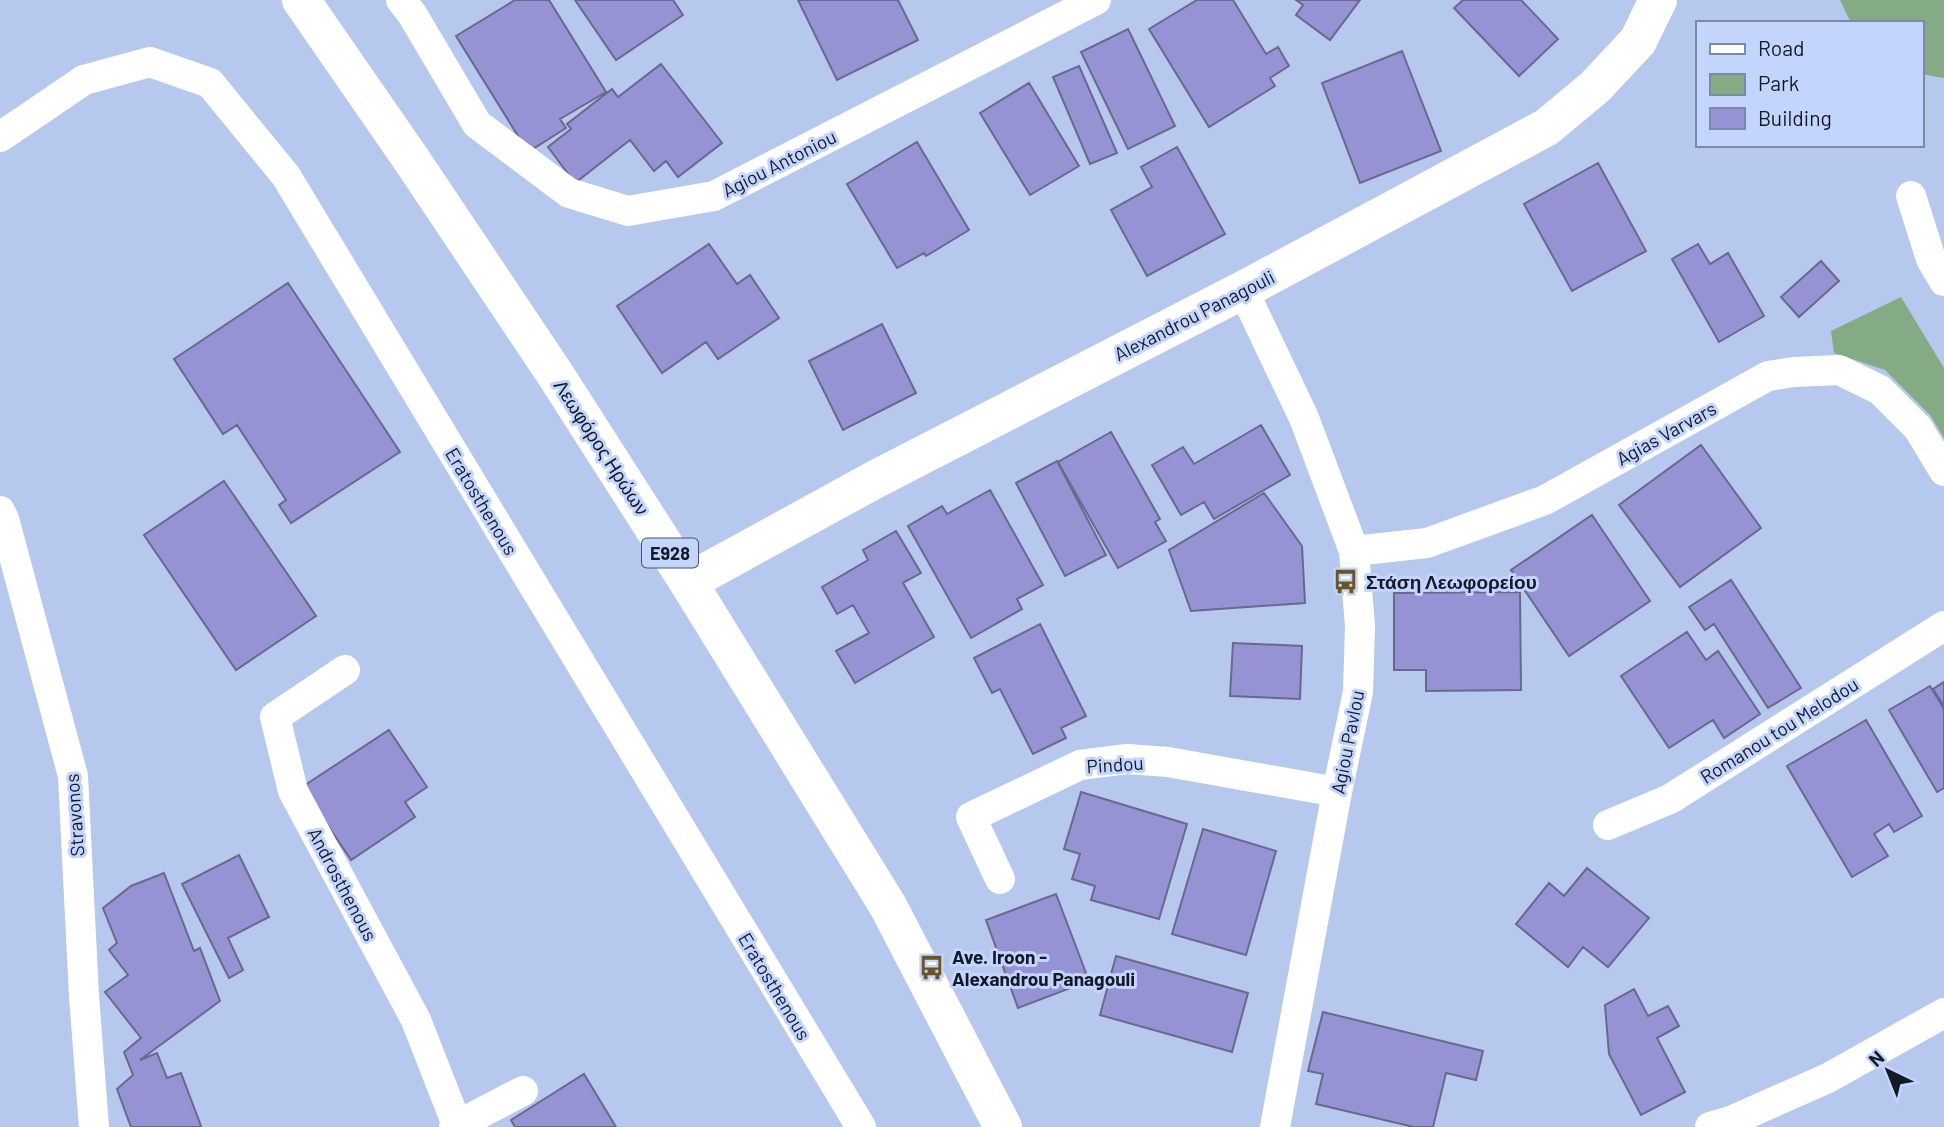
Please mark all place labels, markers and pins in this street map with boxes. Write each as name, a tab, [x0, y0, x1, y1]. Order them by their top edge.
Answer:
bus stop icon: Στάση Λεωφορείου	[1332, 567, 1360, 595]
place label: Στάση Λεωφορείου	[1366, 570, 1537, 593]
place label: Ave. Iroon - Alexandrou Panagouli	[952, 945, 1135, 990]
bus stop icon: Ave. Iroon - Alexandrou Panagouli	[918, 953, 946, 981]

